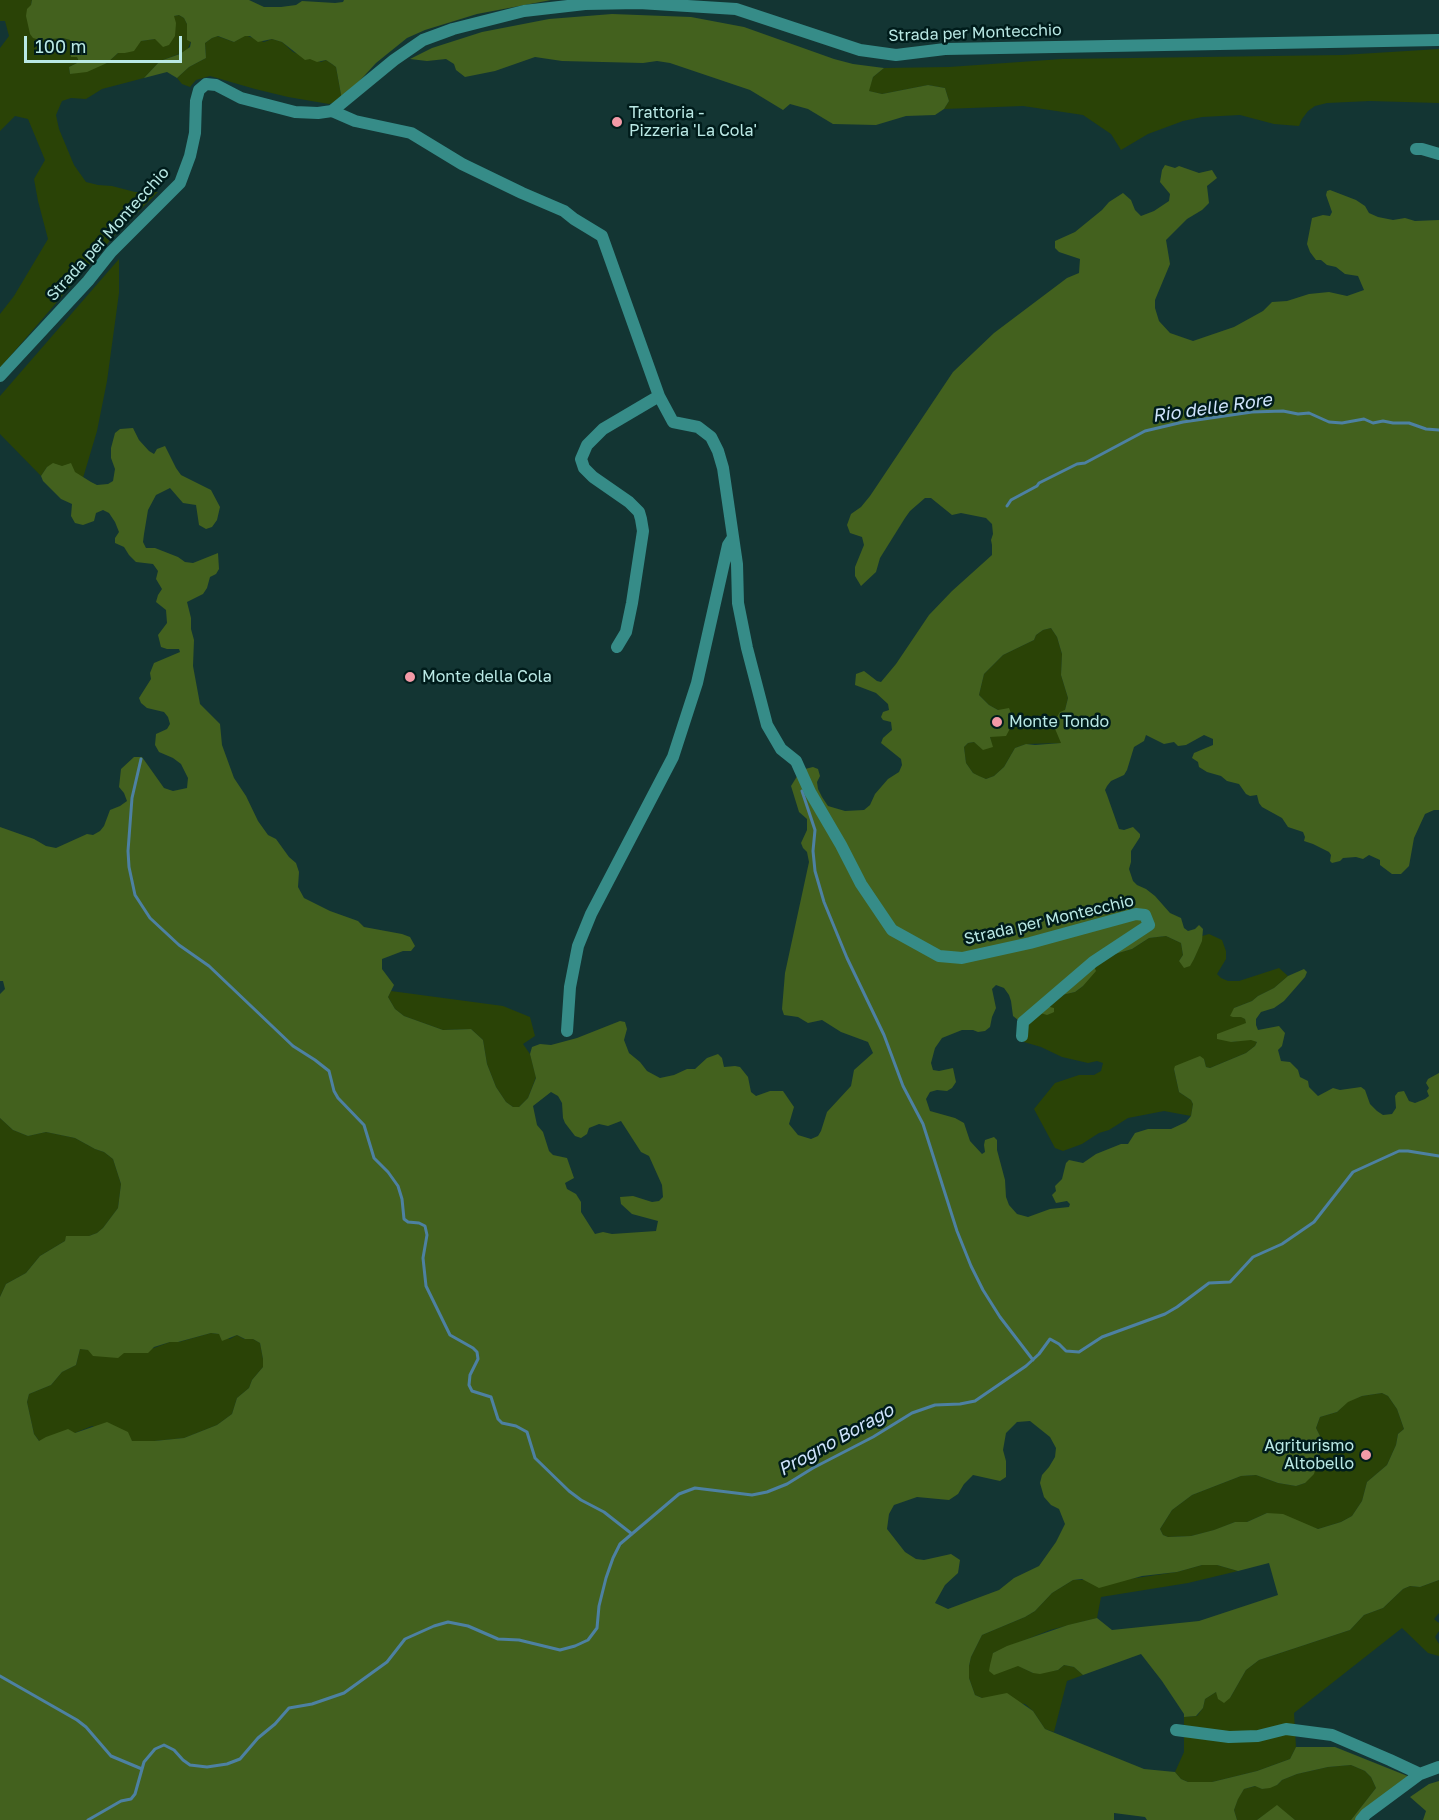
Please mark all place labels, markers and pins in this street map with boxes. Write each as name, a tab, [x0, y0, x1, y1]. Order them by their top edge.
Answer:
place label: Trattoria - Pizzeria 'La Cola'	[629, 103, 757, 141]
marker: Trattoria - Pizzeria 'La Cola'	[610, 115, 624, 129]
place label: Monte della Cola	[422, 667, 552, 687]
marker: Monte della Cola	[403, 670, 417, 684]
place label: Monte Tondo	[1009, 712, 1109, 732]
marker: Monte Tondo	[990, 715, 1004, 729]
place label: Agriturismo Altobello	[1264, 1436, 1354, 1474]
marker: Agriturismo Altobello	[1359, 1448, 1373, 1462]

